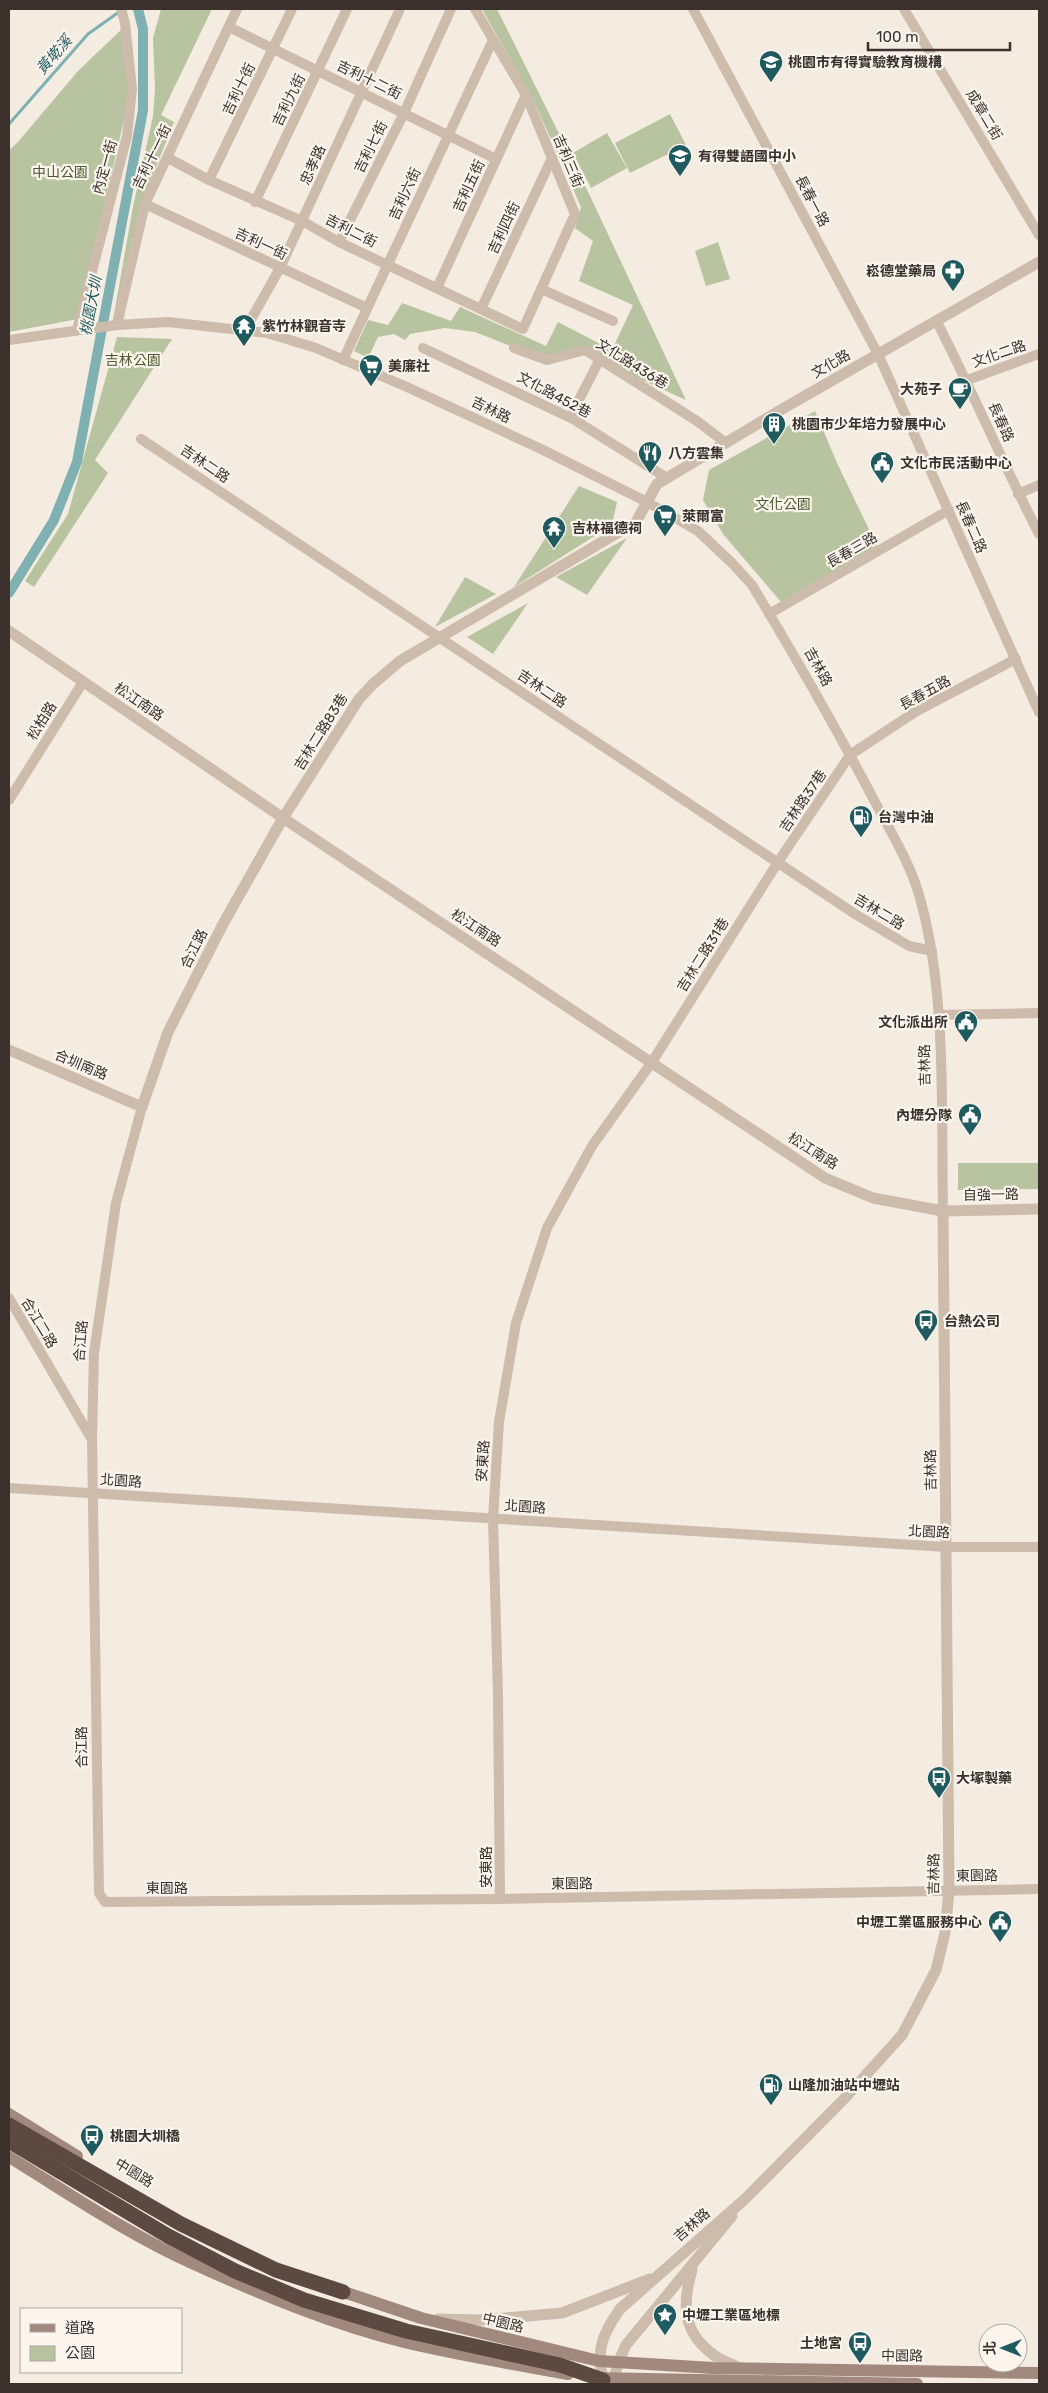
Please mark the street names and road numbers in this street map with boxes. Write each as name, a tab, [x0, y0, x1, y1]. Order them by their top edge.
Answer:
street label: 吉利十二街	[334, 57, 404, 103]
street label: 吉利十街	[219, 60, 259, 118]
street label: 吉利九街	[269, 71, 309, 129]
street label: 成章二街	[962, 87, 1006, 143]
street label: 吉利七街	[351, 118, 391, 176]
street label: 吉利十一街	[129, 122, 175, 192]
street label: 吉利三街	[549, 132, 587, 190]
street label: 內定一街	[90, 138, 120, 196]
street label: 忠孝路	[297, 142, 329, 188]
street label: 吉利五街	[449, 157, 489, 215]
street label: 吉利六街	[385, 165, 425, 223]
street label: 長春一路	[791, 172, 833, 230]
street label: 吉利四街	[484, 199, 524, 257]
street label: 吉利二街	[322, 211, 380, 251]
street label: 吉利一街	[232, 224, 290, 264]
street label: 文化路436巷	[593, 335, 671, 393]
street label: 文化二路	[970, 337, 1028, 371]
street label: 文化路	[809, 346, 853, 382]
street label: 文化路452巷	[514, 368, 594, 422]
street label: 吉林路	[468, 393, 514, 427]
street label: 長春路	[985, 399, 1017, 445]
street label: 吉林二路	[177, 441, 233, 487]
street label: 長春二路	[952, 498, 990, 556]
street label: 長春三路	[824, 529, 880, 571]
street label: 吉林路	[800, 645, 836, 689]
street label: 吉林二路	[514, 666, 570, 712]
street label: 長春五路	[896, 672, 954, 714]
street label: 松江南路	[111, 679, 167, 725]
street label: 吉林二路83巷	[291, 690, 351, 774]
street label: 松柏路	[24, 699, 60, 743]
street label: 吉林路37巷	[776, 767, 830, 835]
street label: 吉林二路	[851, 890, 907, 934]
street label: 松江南路	[448, 906, 504, 950]
street label: 吉林二路31巷	[673, 915, 733, 995]
street label: 合江路	[177, 926, 211, 972]
street label: 吉林路	[916, 1044, 934, 1086]
street label: 合圳南路	[52, 1046, 110, 1084]
street label: 松江南路	[785, 1129, 841, 1173]
street label: 自強一路	[963, 1186, 1019, 1204]
street label: 合江二路	[17, 1295, 61, 1351]
street label: 合江路	[71, 1319, 91, 1363]
street label: 安東路	[473, 1439, 493, 1483]
street label: 吉林路	[922, 1449, 940, 1491]
street label: 北園路	[99, 1471, 143, 1491]
street label: 北園路	[503, 1497, 547, 1517]
street label: 北園路	[908, 1522, 950, 1542]
street label: 合江路	[73, 1726, 91, 1768]
street label: 安東路	[478, 1846, 495, 1888]
street label: 吉林路	[925, 1853, 943, 1895]
street label: 東園路	[956, 1867, 998, 1885]
street label: 東園路	[551, 1875, 593, 1893]
street label: 東園路	[146, 1880, 188, 1897]
street label: 中園路	[112, 2155, 156, 2191]
street label: 吉林路	[671, 2205, 713, 2245]
street label: 中園路	[481, 2310, 525, 2336]
street label: 中園路	[881, 2347, 923, 2365]

